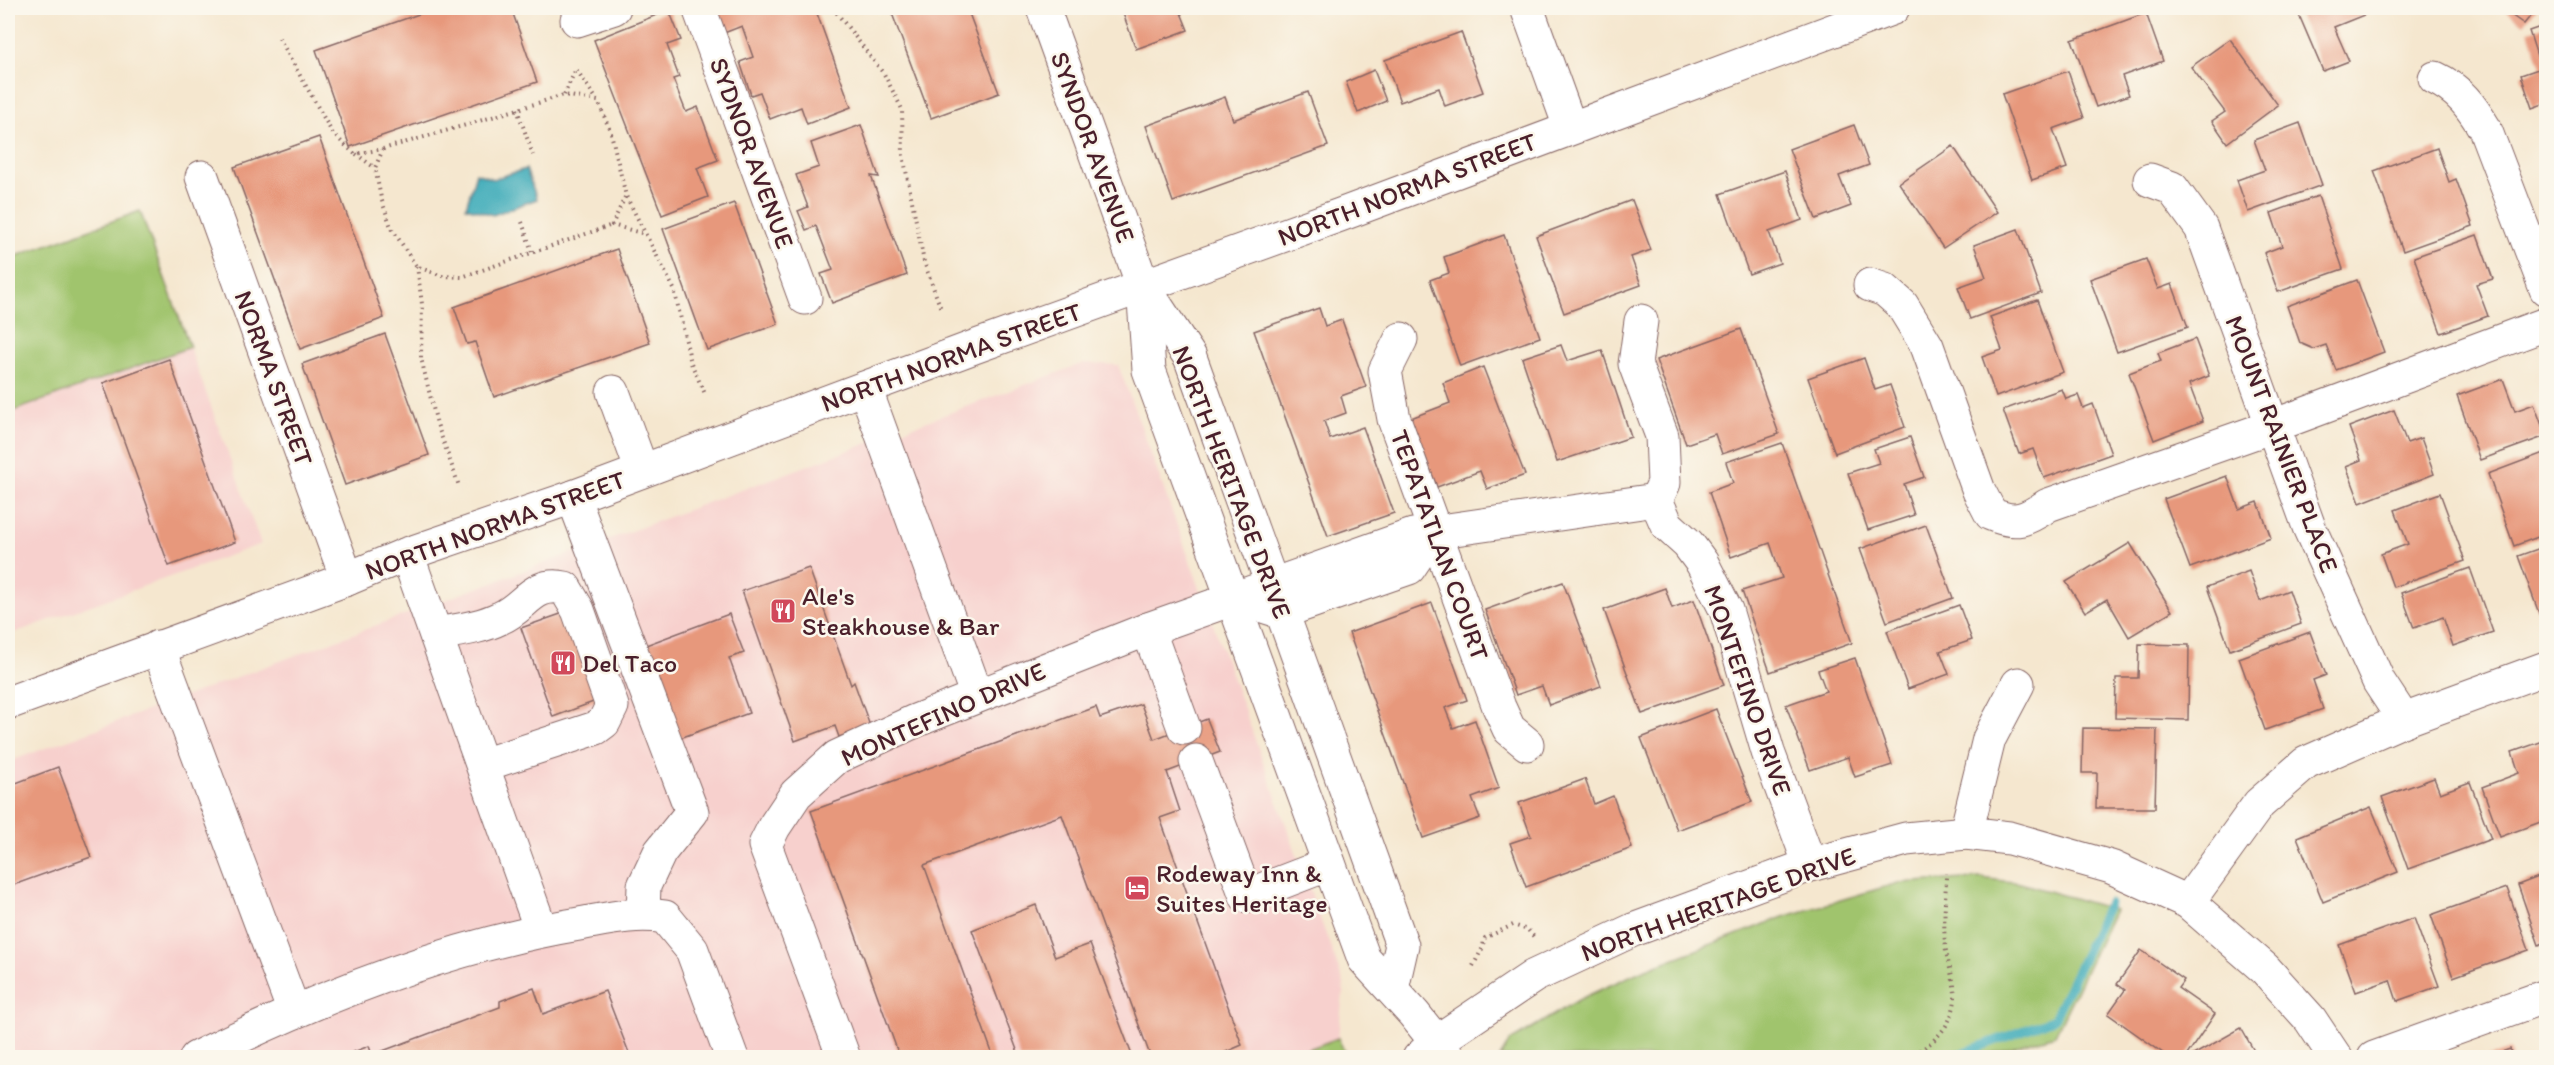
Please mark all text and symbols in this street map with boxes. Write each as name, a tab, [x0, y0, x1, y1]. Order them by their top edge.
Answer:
street label: SYNDOR AVENUE	[1044, 47, 1142, 247]
street label: SYDNOR AVENUE	[703, 53, 801, 253]
street label: NORTH NORMA STREET	[1273, 125, 1541, 253]
street label: NORMA STREET	[228, 286, 321, 470]
street label: NORTH NORMA STREET	[816, 295, 1086, 419]
street label: MOUNT RAINIER PLACE	[2218, 311, 2346, 577]
street label: NORTH HERITAGE DRIVE	[1165, 341, 1299, 623]
street label: TEPATATLAN COURT	[1383, 425, 1497, 665]
street label: NORTH NORMA STREET	[360, 463, 630, 587]
place label: Ale's Steakhouse & Bar	[802, 580, 1000, 642]
street label: MONTEFINO DRIVE	[1697, 580, 1799, 800]
restaurant icon: Ale's Steakhouse & Bar	[768, 596, 798, 626]
place label: Del Taco	[582, 647, 677, 679]
restaurant icon: Del Taco	[548, 648, 578, 678]
street label: MONTEFINO DRIVE	[836, 655, 1050, 773]
street label: NORTH HERITAGE DRIVE	[1576, 839, 1860, 969]
place label: Rodeway Inn & Suites Heritage	[1156, 857, 1328, 919]
hotel icon: Rodeway Inn & Suites Heritage	[1122, 873, 1152, 903]

